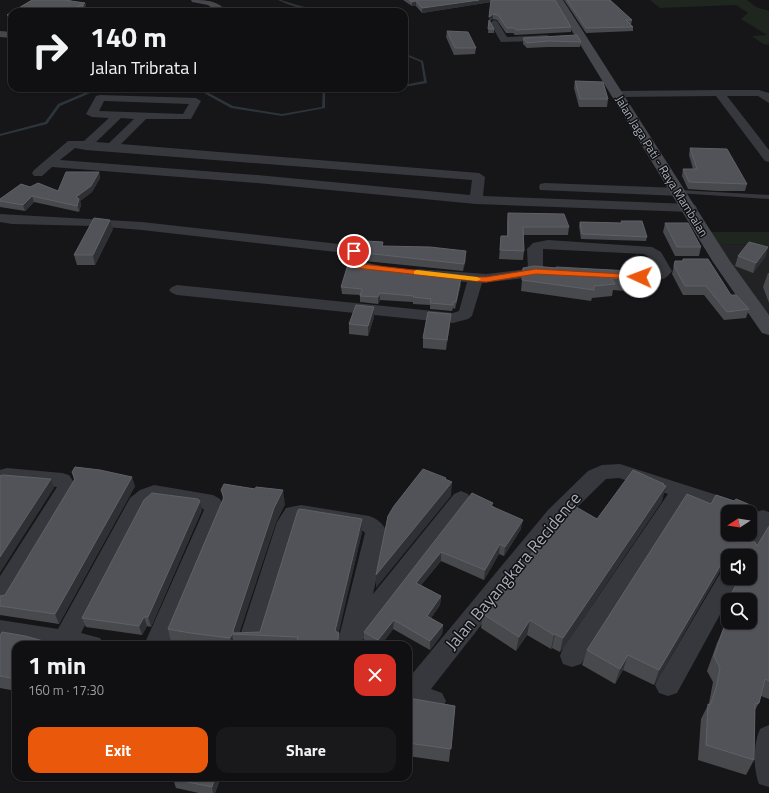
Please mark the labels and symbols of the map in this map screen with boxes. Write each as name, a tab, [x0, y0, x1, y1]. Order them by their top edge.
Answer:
street label: Jalan Jaga Pati - Raya Mambalan	[611, 92, 713, 240]
pin	[337, 234, 371, 268]
position arrow	[619, 256, 661, 298]
street label: Jalan Bayangkara Recidence	[439, 486, 587, 656]
north arrow	[721, 505, 757, 541]

